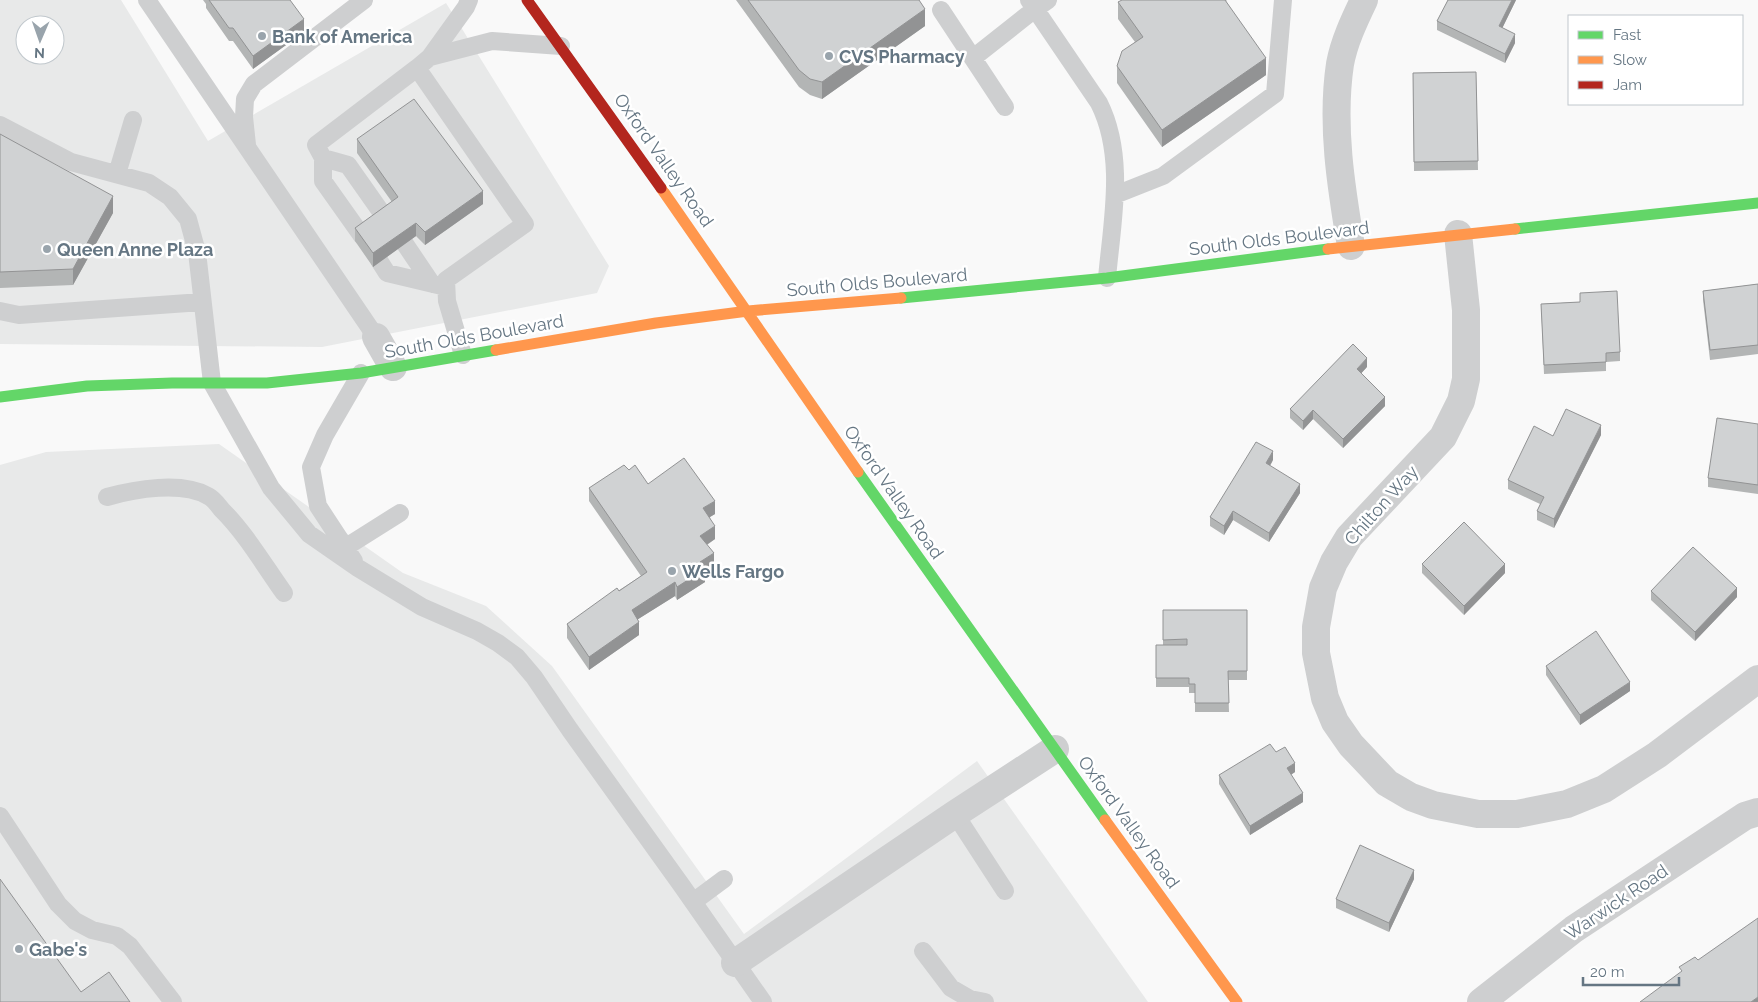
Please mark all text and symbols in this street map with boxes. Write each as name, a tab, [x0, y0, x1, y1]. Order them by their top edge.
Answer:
north arrow	[15, 15, 65, 65]
legend	[1568, 15, 1743, 105]
place label: Bank of America	[272, 26, 412, 47]
text: Fast	[1613, 26, 1641, 44]
marker: Bank of America	[256, 30, 268, 42]
text: N	[34, 45, 45, 61]
place label: CVS Pharmacy	[839, 46, 965, 67]
marker: CVS Pharmacy	[823, 50, 835, 62]
text: Slow	[1613, 51, 1647, 69]
text: Jam	[1613, 76, 1642, 94]
street label: Oxford Valley Road	[610, 89, 718, 231]
street label: South Olds Boulevard	[1188, 217, 1370, 259]
place label: Queen Anne Plaza	[57, 239, 213, 260]
marker: Queen Anne Plaza	[41, 243, 53, 255]
street label: South Olds Boulevard	[786, 264, 968, 300]
street label: South Olds Boulevard	[383, 310, 565, 362]
street label: Oxford Valley Road	[840, 421, 948, 563]
street label: Chilton Way	[1340, 461, 1422, 549]
place label: Wells Fargo	[682, 561, 784, 582]
marker: Wells Fargo	[666, 565, 678, 577]
street label: Oxford Valley Road	[1074, 752, 1184, 892]
street label: Warwick Road	[1560, 860, 1672, 944]
place label: Gabe's	[29, 939, 87, 960]
marker: Gabe's	[13, 943, 25, 955]
scale bar	[1583, 954, 1679, 986]
text: 20 m	[1590, 963, 1625, 981]

